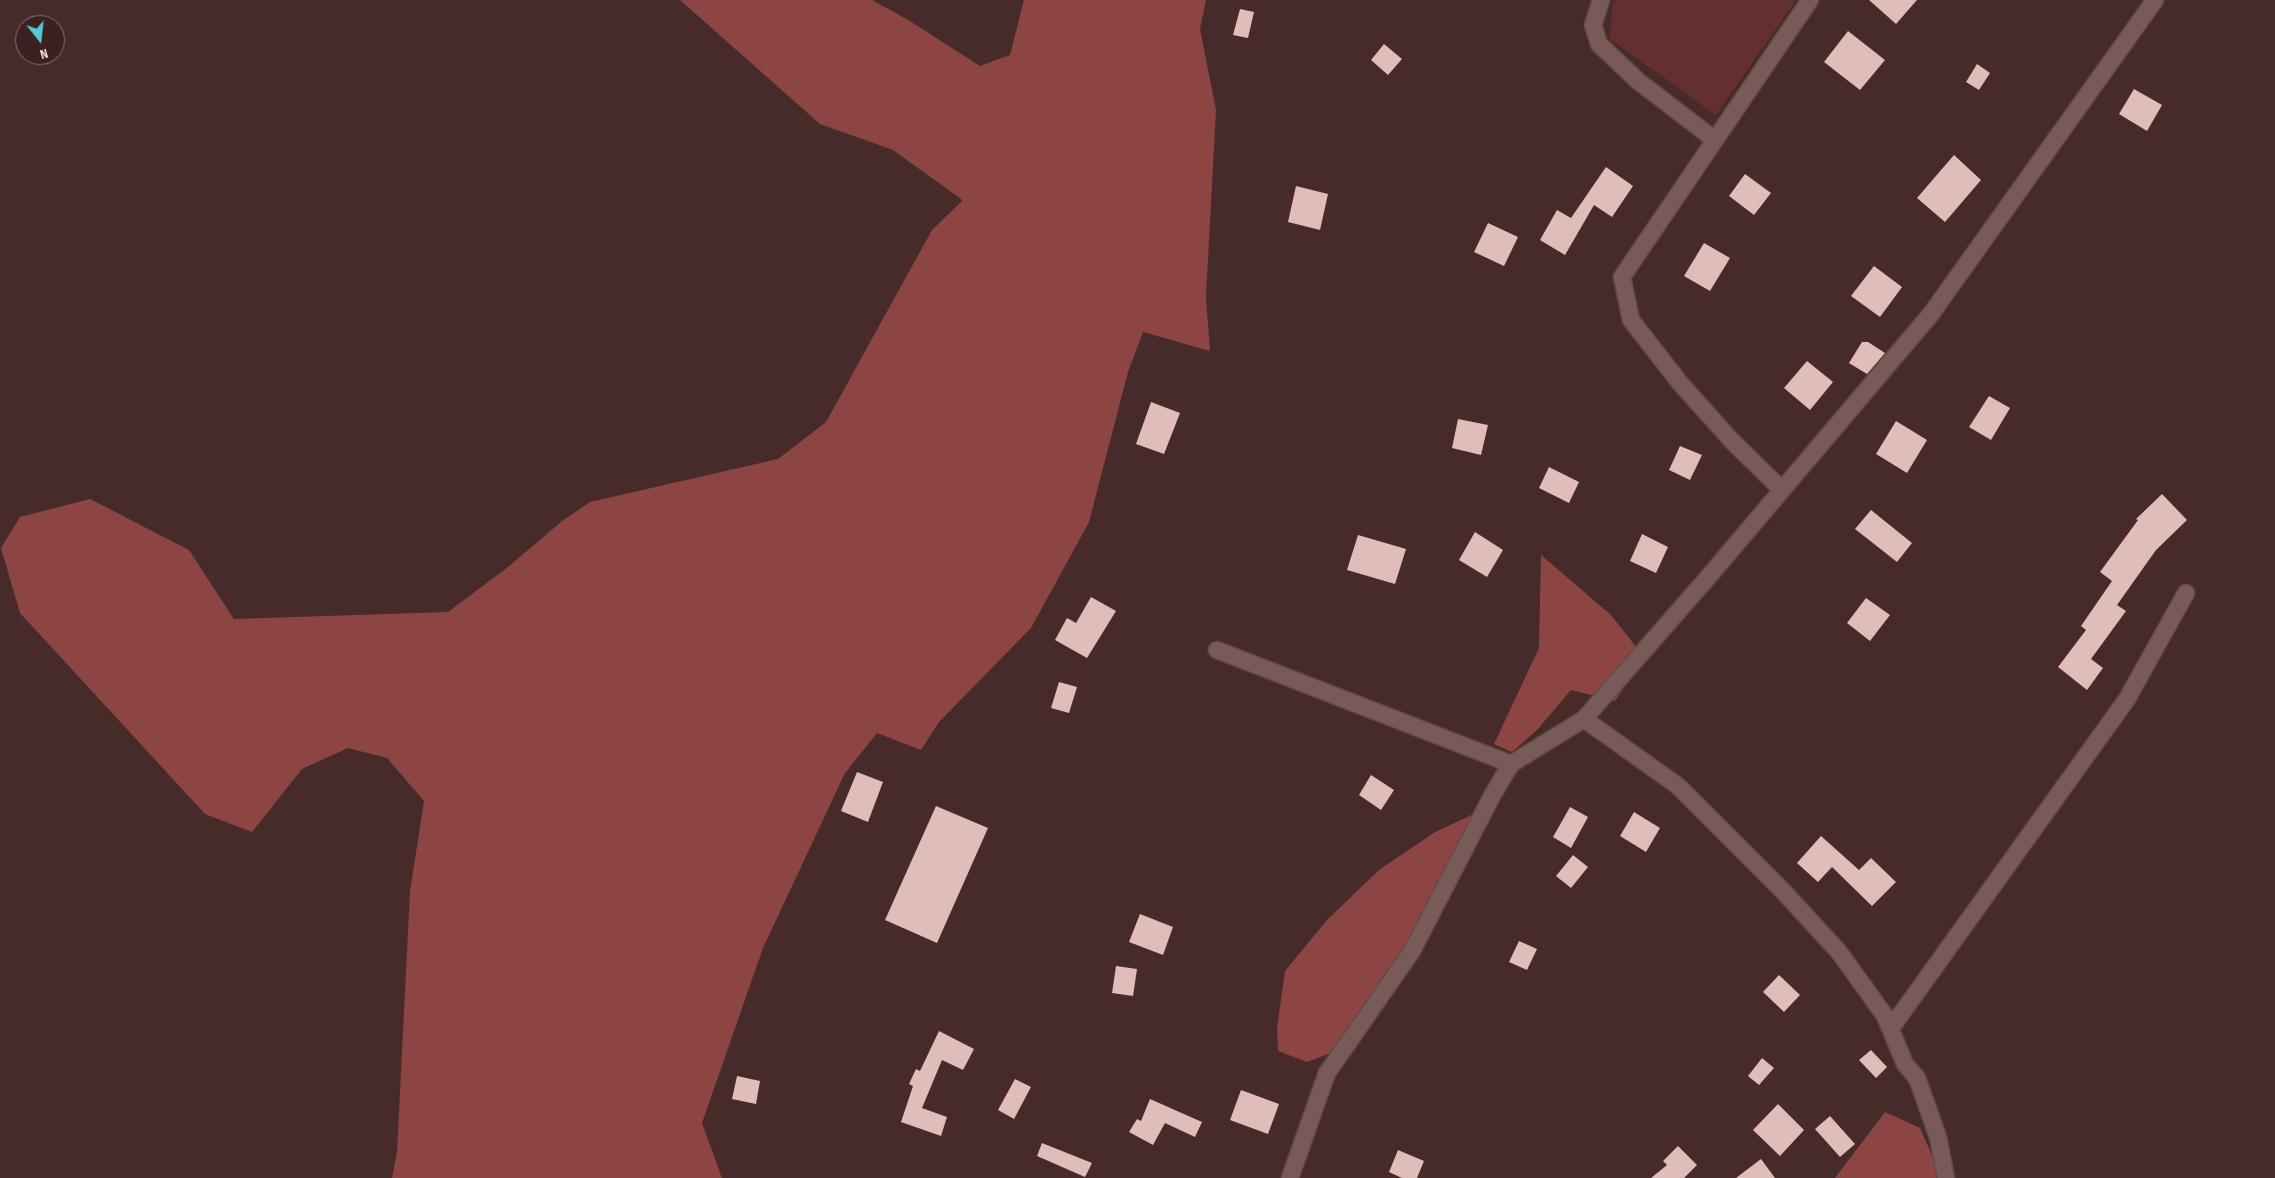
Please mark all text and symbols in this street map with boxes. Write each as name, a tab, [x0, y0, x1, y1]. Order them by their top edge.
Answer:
north arrow	[15, 15, 65, 65]
text: N	[38, 45, 50, 63]

